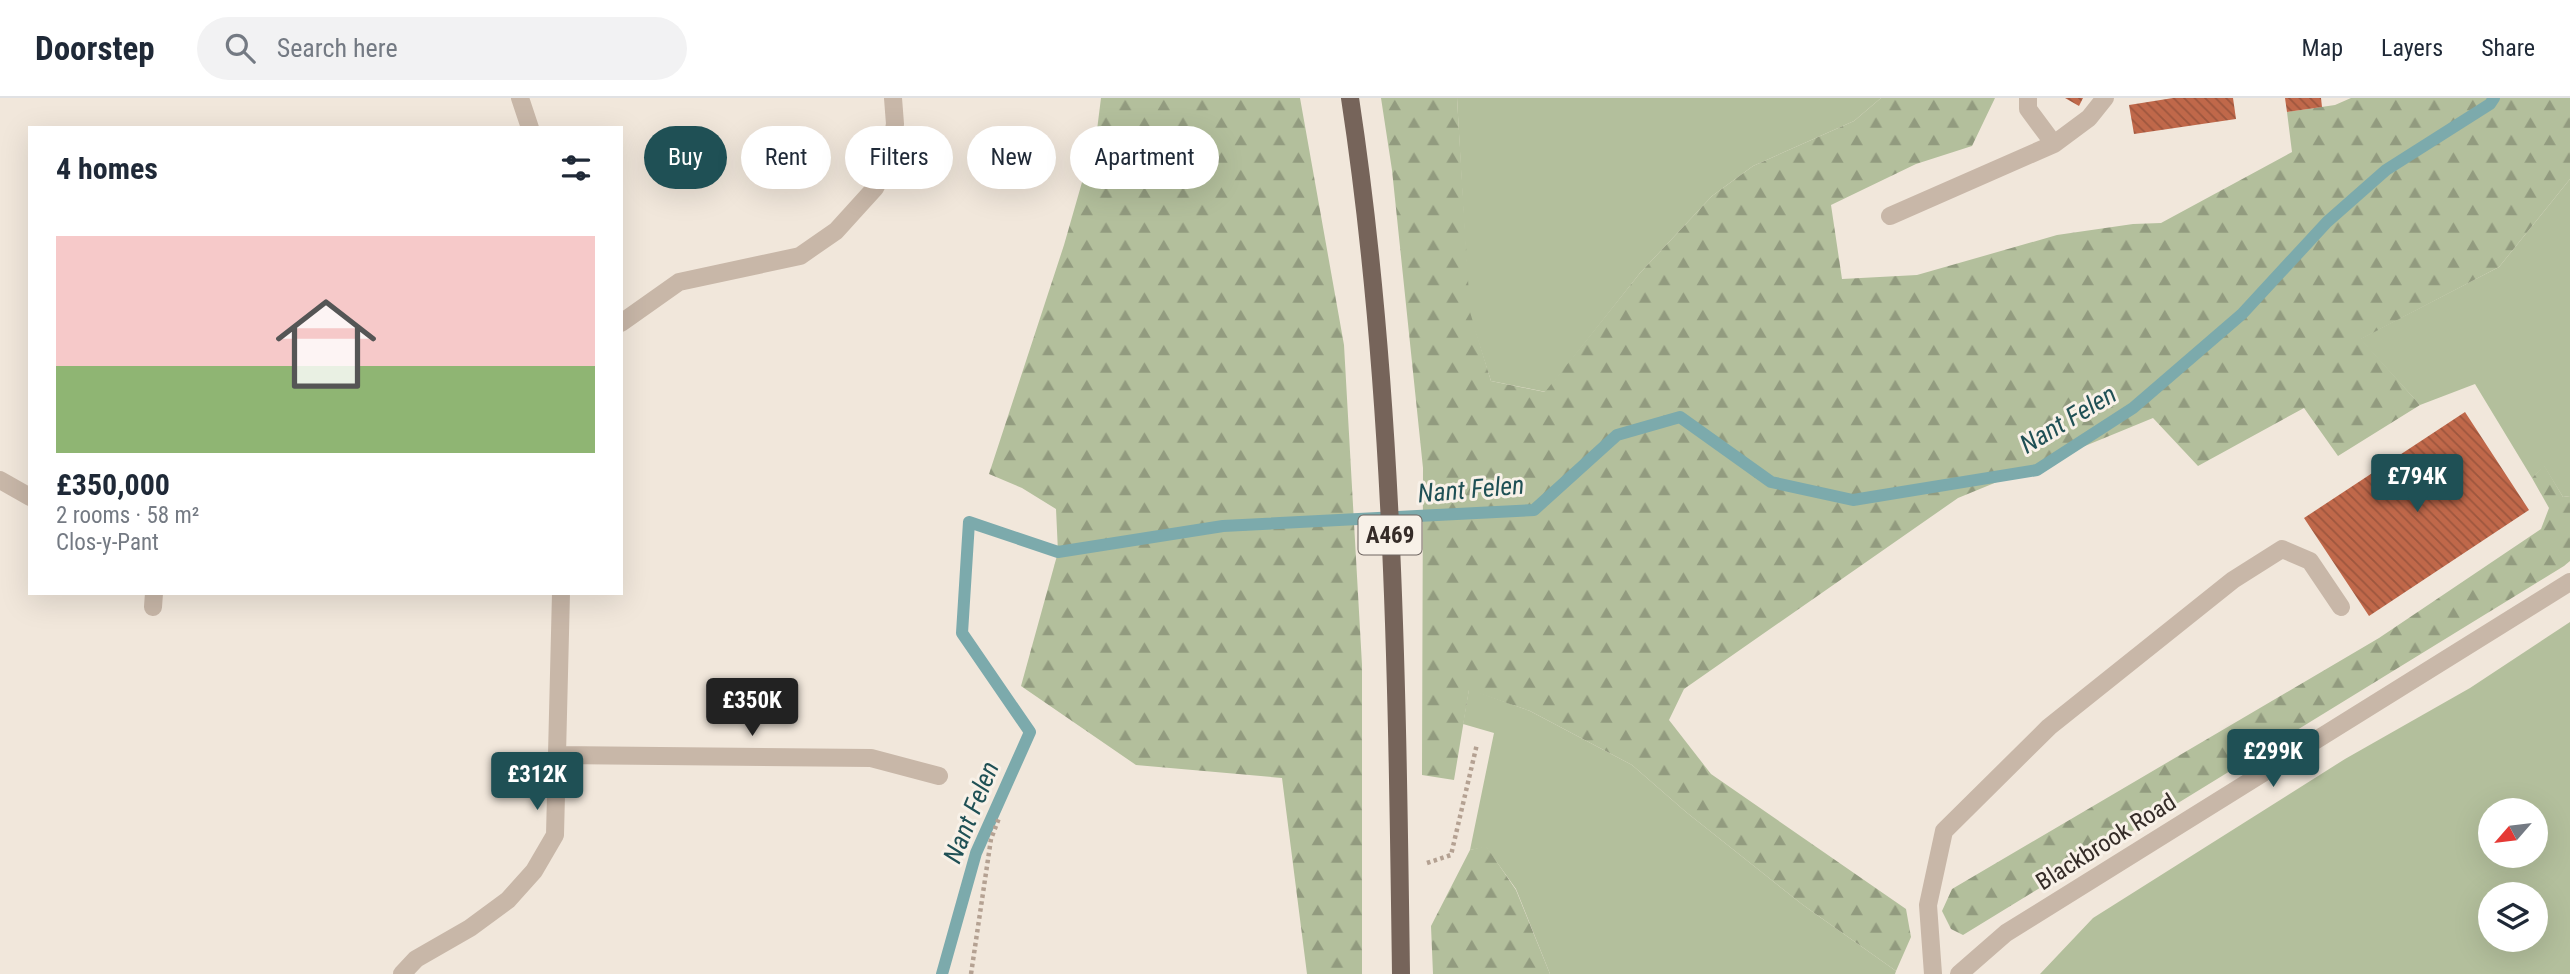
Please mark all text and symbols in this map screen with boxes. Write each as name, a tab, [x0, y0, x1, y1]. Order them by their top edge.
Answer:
search box	[197, 17, 687, 80]
text: Doorstep	[35, 29, 155, 68]
icon: search	[221, 29, 259, 67]
text: Search here	[277, 33, 398, 63]
text: Map	[2302, 34, 2343, 62]
text: Layers	[2381, 34, 2443, 62]
text: Share	[2481, 34, 2535, 62]
chip: Buy	[644, 126, 727, 189]
chip: Rent	[741, 126, 831, 189]
chip: Filters	[845, 126, 953, 189]
chip: New	[967, 126, 1056, 189]
chip: Apartment	[1070, 126, 1219, 189]
icon: filters	[557, 149, 595, 187]
text: 4 homes	[56, 151, 158, 186]
icon: home	[263, 281, 389, 407]
water label: Nant Felen	[2014, 379, 2122, 459]
pin: £794K	[2368, 454, 2466, 514]
text: £794K	[2387, 463, 2447, 490]
text: £350,000	[56, 467, 170, 502]
water label: Nant Felen	[1416, 469, 1526, 509]
text: 2 rooms · 58 m²	[56, 502, 199, 529]
road number: A469	[1358, 516, 1422, 555]
text: Clos-y-Pant	[56, 529, 159, 556]
pin: £350K	[703, 678, 801, 738]
text: £350K	[722, 687, 782, 714]
pin: £299K	[2224, 730, 2322, 789]
text: £299K	[2243, 738, 2303, 765]
pin: £312K	[488, 752, 586, 812]
water label: Nant Felen	[937, 757, 1005, 867]
text: £312K	[507, 761, 567, 788]
street label: Blackbrook Road	[2031, 788, 2181, 896]
north arrow	[2478, 798, 2548, 868]
map controls	[2478, 798, 2548, 952]
button: layers	[2478, 882, 2548, 952]

